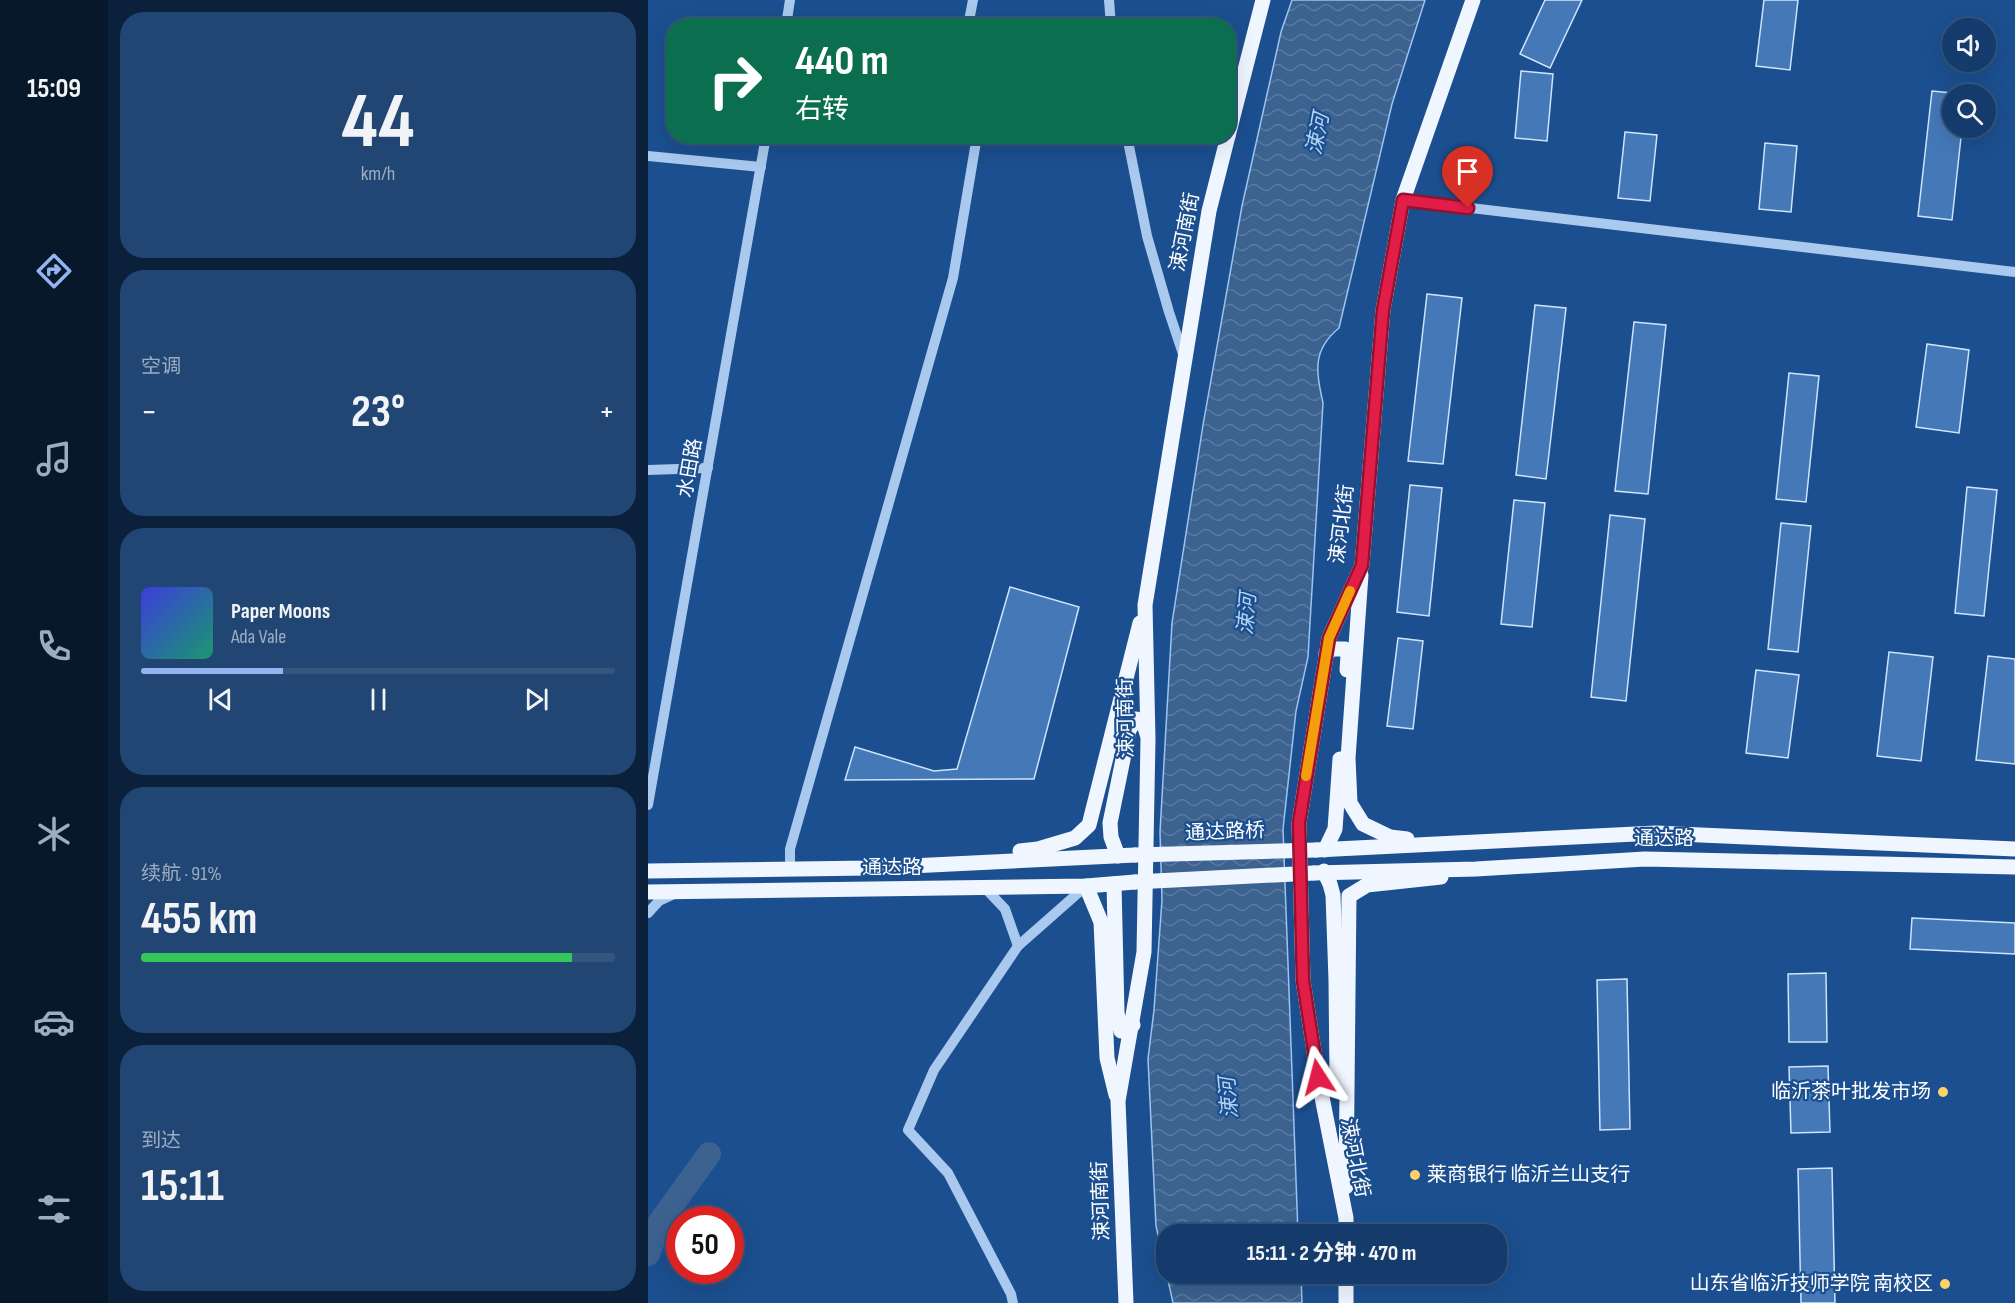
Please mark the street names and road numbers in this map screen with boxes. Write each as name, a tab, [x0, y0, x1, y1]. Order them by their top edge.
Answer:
street label: 涑河南街	[1166, 190, 1204, 274]
street label: 水田路	[673, 436, 707, 500]
street label: 涑河北街	[1325, 483, 1359, 565]
street label: 涑河南街	[1113, 678, 1139, 758]
street label: 通达路桥	[1185, 819, 1265, 845]
street label: 通达路	[1634, 827, 1694, 851]
street label: 通达路	[862, 856, 922, 880]
street label: 涑河北街	[1336, 1116, 1374, 1200]
street label: 涑河南街	[1088, 1161, 1114, 1241]

